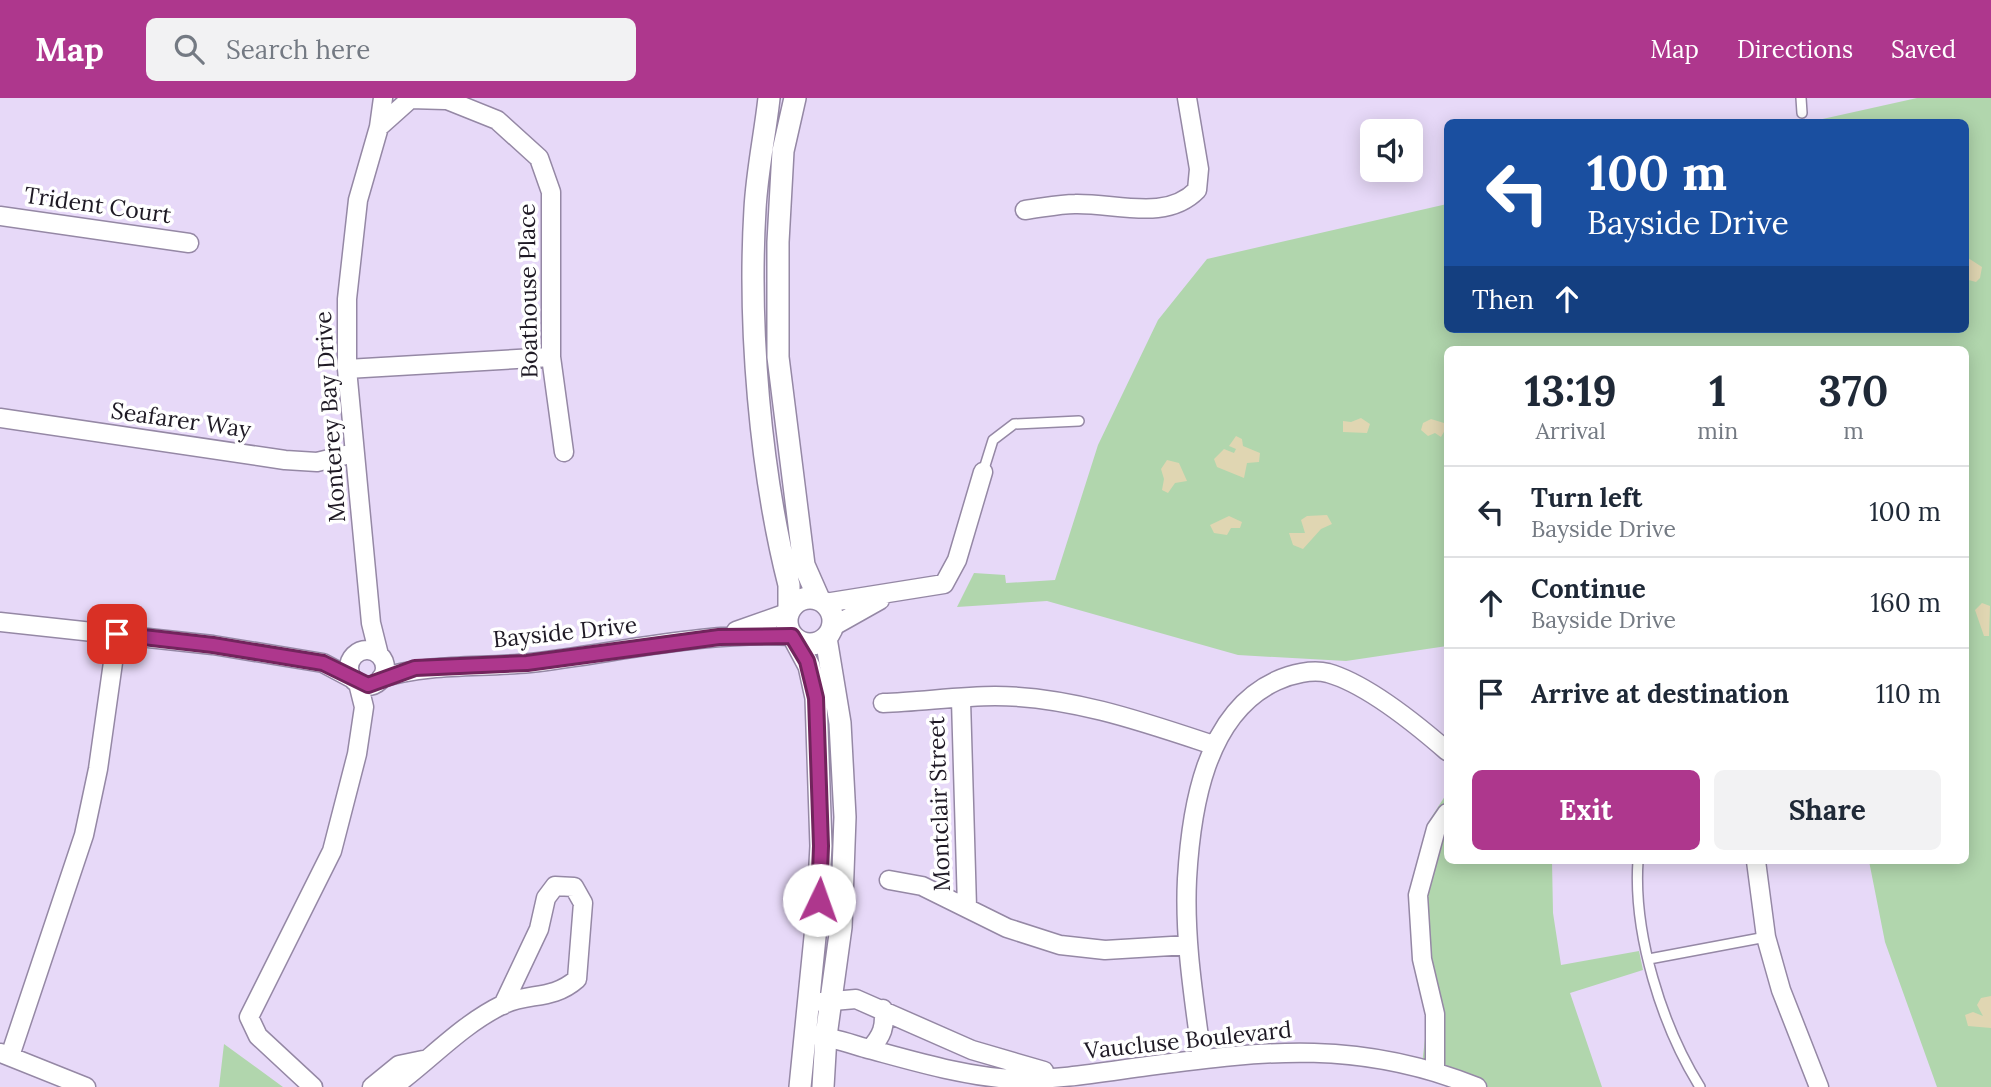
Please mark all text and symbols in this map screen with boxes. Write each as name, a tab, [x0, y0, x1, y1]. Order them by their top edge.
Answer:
search box	[146, 18, 636, 81]
text: Map	[35, 28, 104, 70]
icon: search	[170, 30, 208, 68]
text: Search here	[226, 33, 370, 66]
text: Map	[1650, 34, 1699, 65]
text: Directions	[1737, 34, 1853, 65]
text: Saved	[1891, 34, 1956, 65]
map controls	[1360, 119, 1423, 182]
button: sound	[1360, 119, 1423, 182]
text: 100 m	[1587, 141, 1727, 203]
icon: left	[1472, 147, 1563, 238]
street label: Trident Court	[23, 180, 173, 229]
text: Bayside Drive	[1587, 202, 1789, 243]
street label: Boathouse Place	[511, 203, 544, 379]
icon: ahead	[1548, 280, 1586, 318]
text: Then	[1472, 283, 1534, 316]
street label: Monterey Bay Drive	[308, 311, 351, 524]
text: 13:19	[1524, 364, 1617, 418]
text: 1	[1709, 364, 1726, 418]
text: 370	[1819, 364, 1889, 418]
street label: Seafarer Way	[109, 395, 254, 444]
text: Arrival	[1535, 416, 1606, 445]
text: min	[1697, 416, 1738, 445]
text: m	[1843, 416, 1864, 445]
text: Turn left	[1531, 481, 1642, 514]
icon: left	[1472, 493, 1510, 531]
text: 100 m	[1869, 495, 1941, 528]
text: Bayside Drive	[1531, 514, 1676, 543]
text: Continue	[1531, 572, 1646, 605]
icon: ahead	[1472, 584, 1510, 622]
text: 160 m	[1870, 586, 1941, 619]
pin	[87, 604, 147, 664]
text: Bayside Drive	[1531, 605, 1676, 634]
street label: Bayside Drive	[491, 610, 639, 654]
icon: arrive	[98, 615, 136, 653]
icon: arrive	[1472, 675, 1510, 713]
text: Arrive at destination	[1531, 677, 1789, 710]
text: 110 m	[1876, 677, 1941, 710]
street label: Montclair Street	[921, 716, 956, 892]
button: Exit	[1472, 770, 1700, 850]
button: Share	[1714, 770, 1941, 850]
position arrow	[782, 863, 856, 937]
street label: Vaucluse Boulevard	[1082, 1014, 1293, 1065]

